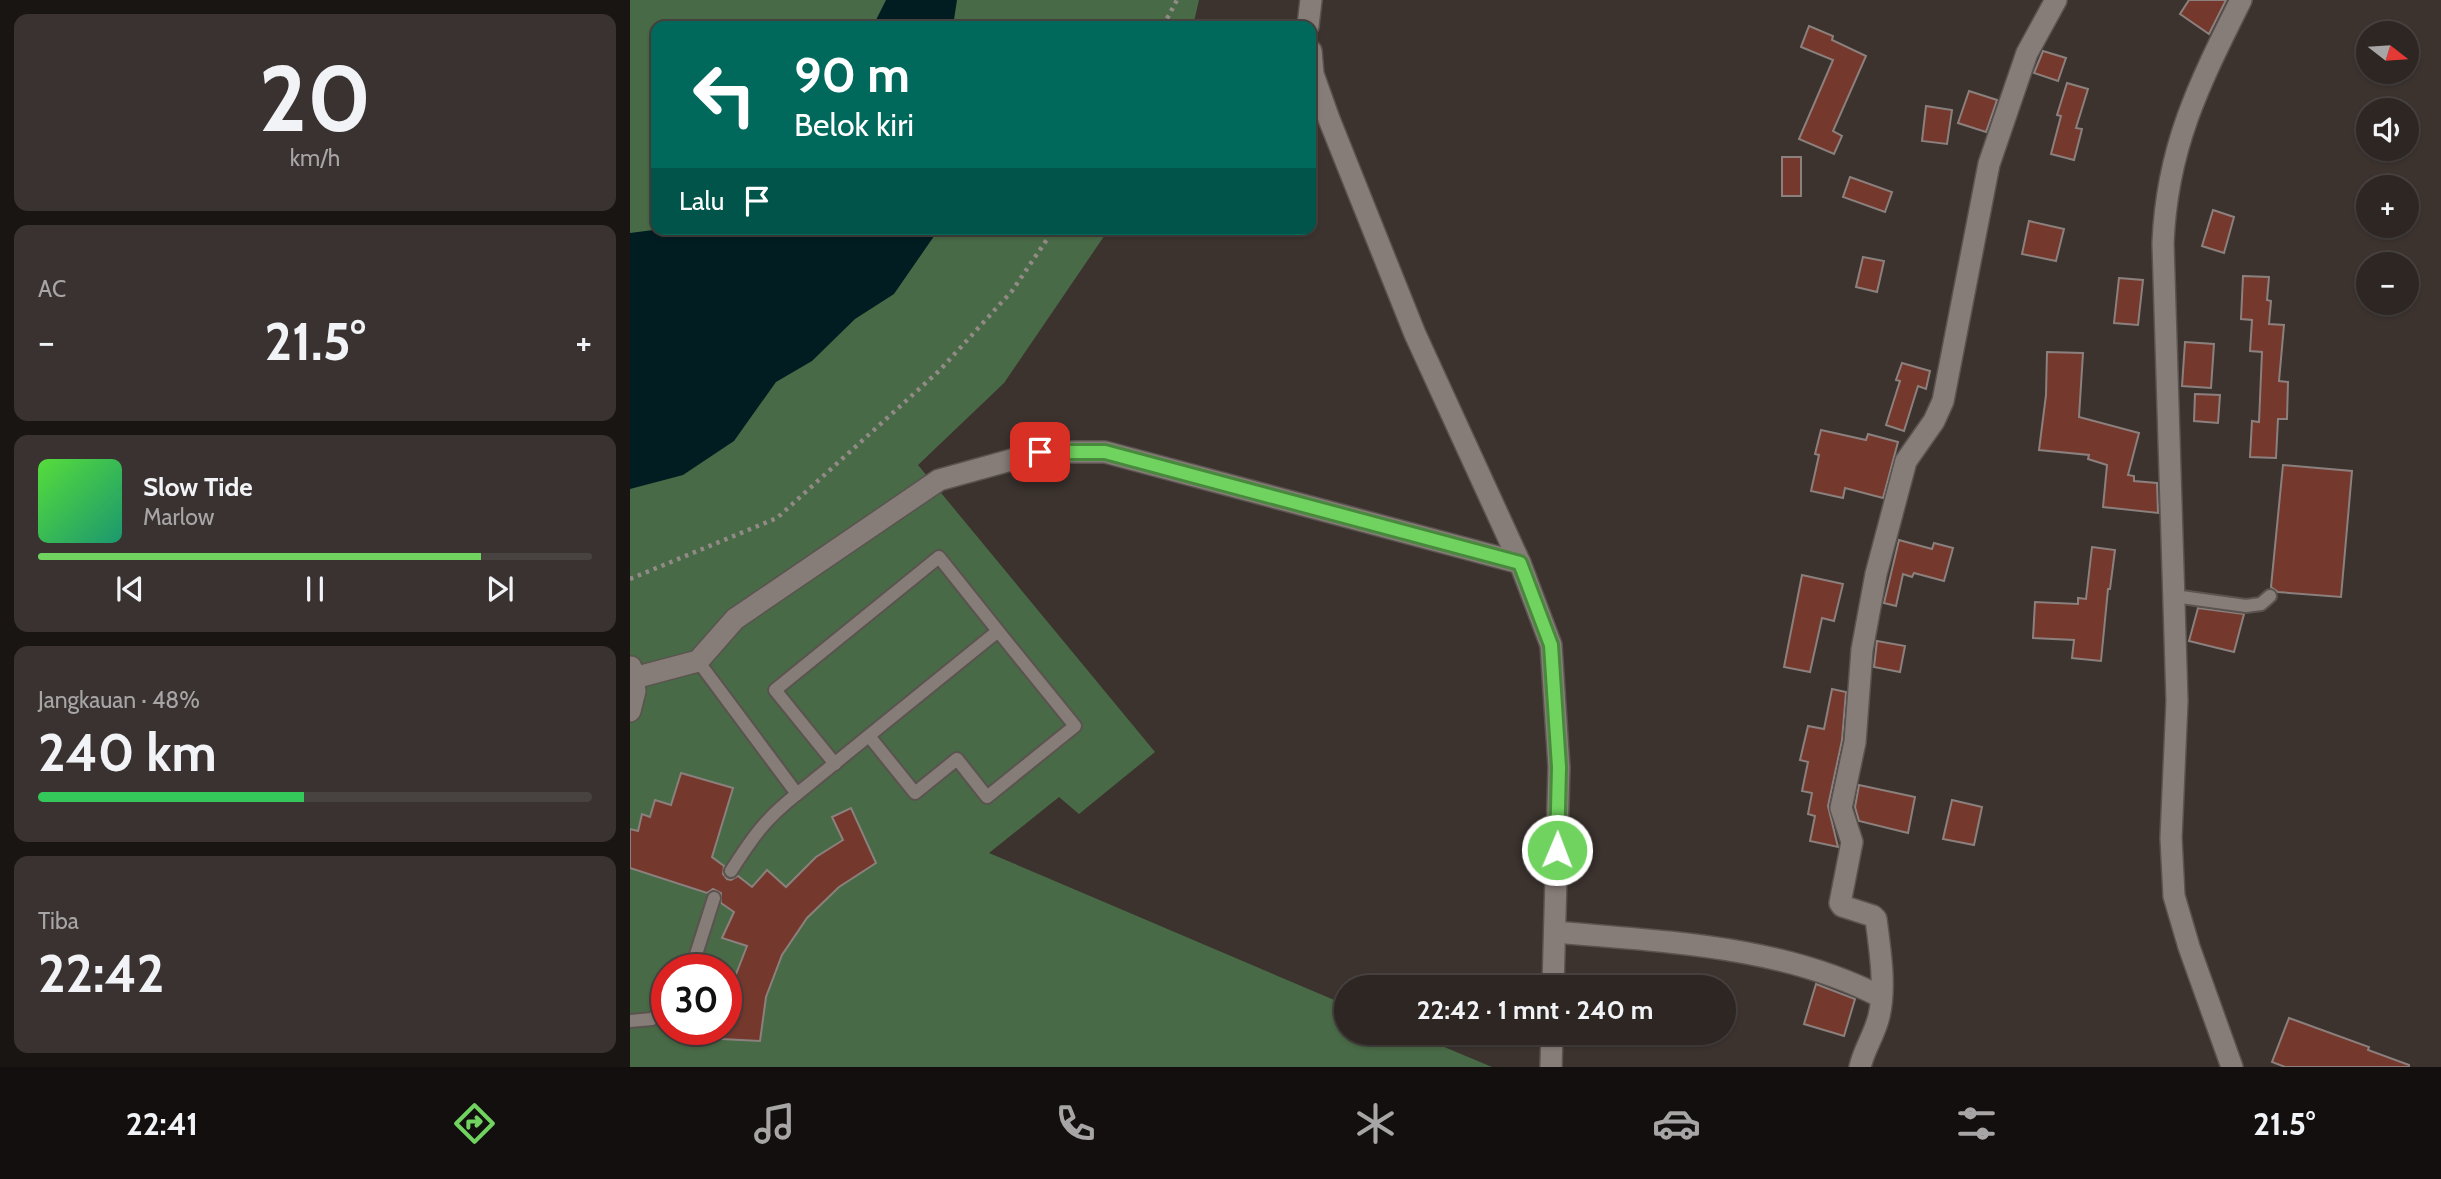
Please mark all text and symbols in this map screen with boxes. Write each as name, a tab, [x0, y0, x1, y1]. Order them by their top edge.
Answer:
north arrow	[2356, 21, 2418, 84]
map controls	[2356, 21, 2419, 315]
text: 20	[259, 43, 371, 154]
text: 90 m	[794, 45, 910, 104]
icon: left	[679, 49, 770, 140]
button: sound	[2356, 98, 2419, 161]
text: Belok kiri	[794, 105, 914, 144]
text: km/h	[290, 144, 340, 172]
button: +	[2356, 175, 2419, 238]
icon: arrive	[738, 182, 776, 220]
text: Lalu	[679, 185, 724, 217]
button: −	[2356, 252, 2419, 315]
text: AC	[38, 275, 66, 303]
text: 21.5°	[264, 310, 366, 373]
text: −	[38, 318, 55, 365]
text: +	[575, 318, 592, 365]
pin	[1010, 422, 1070, 482]
icon: arrive	[1021, 433, 1059, 471]
text: Slow Tide	[143, 471, 253, 503]
text: Marlow	[143, 503, 214, 531]
icon: previous	[111, 570, 149, 608]
icon: pause	[296, 570, 334, 608]
icon: next	[481, 570, 519, 608]
text: Jangkauan · 48%	[38, 686, 200, 714]
text: 240 km	[38, 721, 217, 784]
position arrow	[1520, 813, 1594, 887]
text: Tiba	[38, 907, 79, 935]
text: 22:42	[38, 942, 164, 1005]
speed limit sign: 30	[651, 954, 742, 1045]
text: 22:42 · 1 mnt · 240 m	[1417, 994, 1653, 1026]
icon: directions	[450, 1099, 499, 1148]
icon: music	[750, 1099, 799, 1148]
icon: phone	[1051, 1099, 1100, 1148]
icon: climate	[1351, 1099, 1400, 1148]
icon: car	[1652, 1099, 1701, 1148]
icon: filters	[1952, 1099, 2001, 1148]
text: 22:41	[126, 1104, 198, 1143]
text: 21.5°	[2253, 1104, 2315, 1143]

